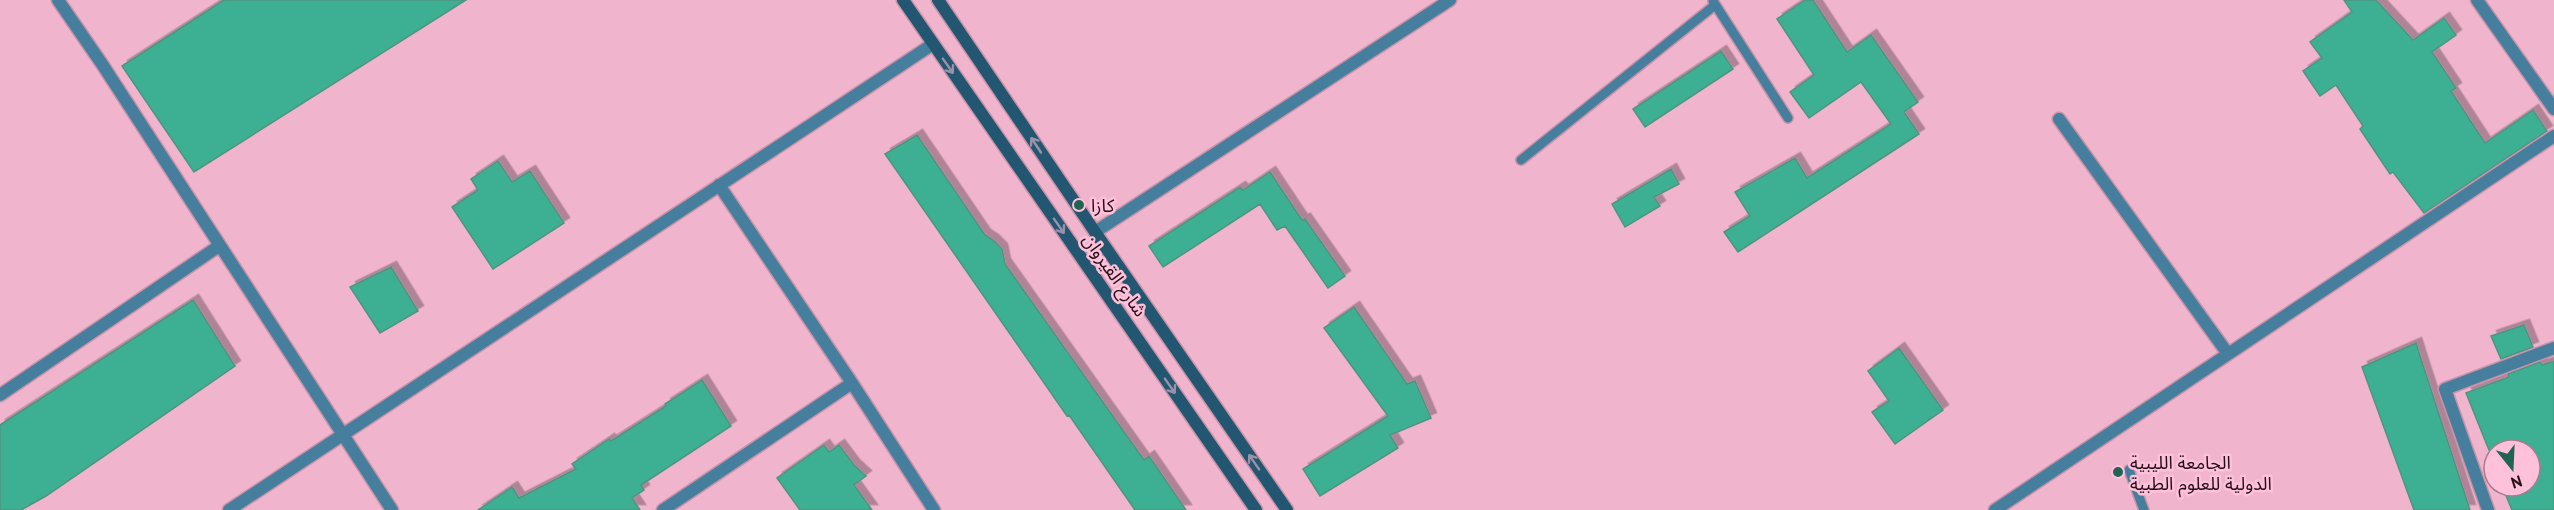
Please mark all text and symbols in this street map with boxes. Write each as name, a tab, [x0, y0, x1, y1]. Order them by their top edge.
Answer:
one-way arrow	[942, 57, 954, 73]
one-way arrow	[1030, 138, 1042, 154]
place label: كازا	[1091, 194, 1115, 217]
marker: كازا	[1072, 198, 1086, 212]
one-way arrow	[1053, 217, 1065, 234]
street label: شارع القيروان	[1076, 229, 1152, 323]
one-way arrow	[1164, 378, 1176, 394]
north arrow	[2482, 438, 2542, 498]
place label: الجامعة الليبية الدولية للعلوم الطبية	[2130, 451, 2272, 498]
one-way arrow	[1248, 454, 1260, 471]
marker: الجامعة الليبية الدولية للعلوم الطبية	[2111, 465, 2125, 479]
text: N	[2509, 471, 2525, 493]

